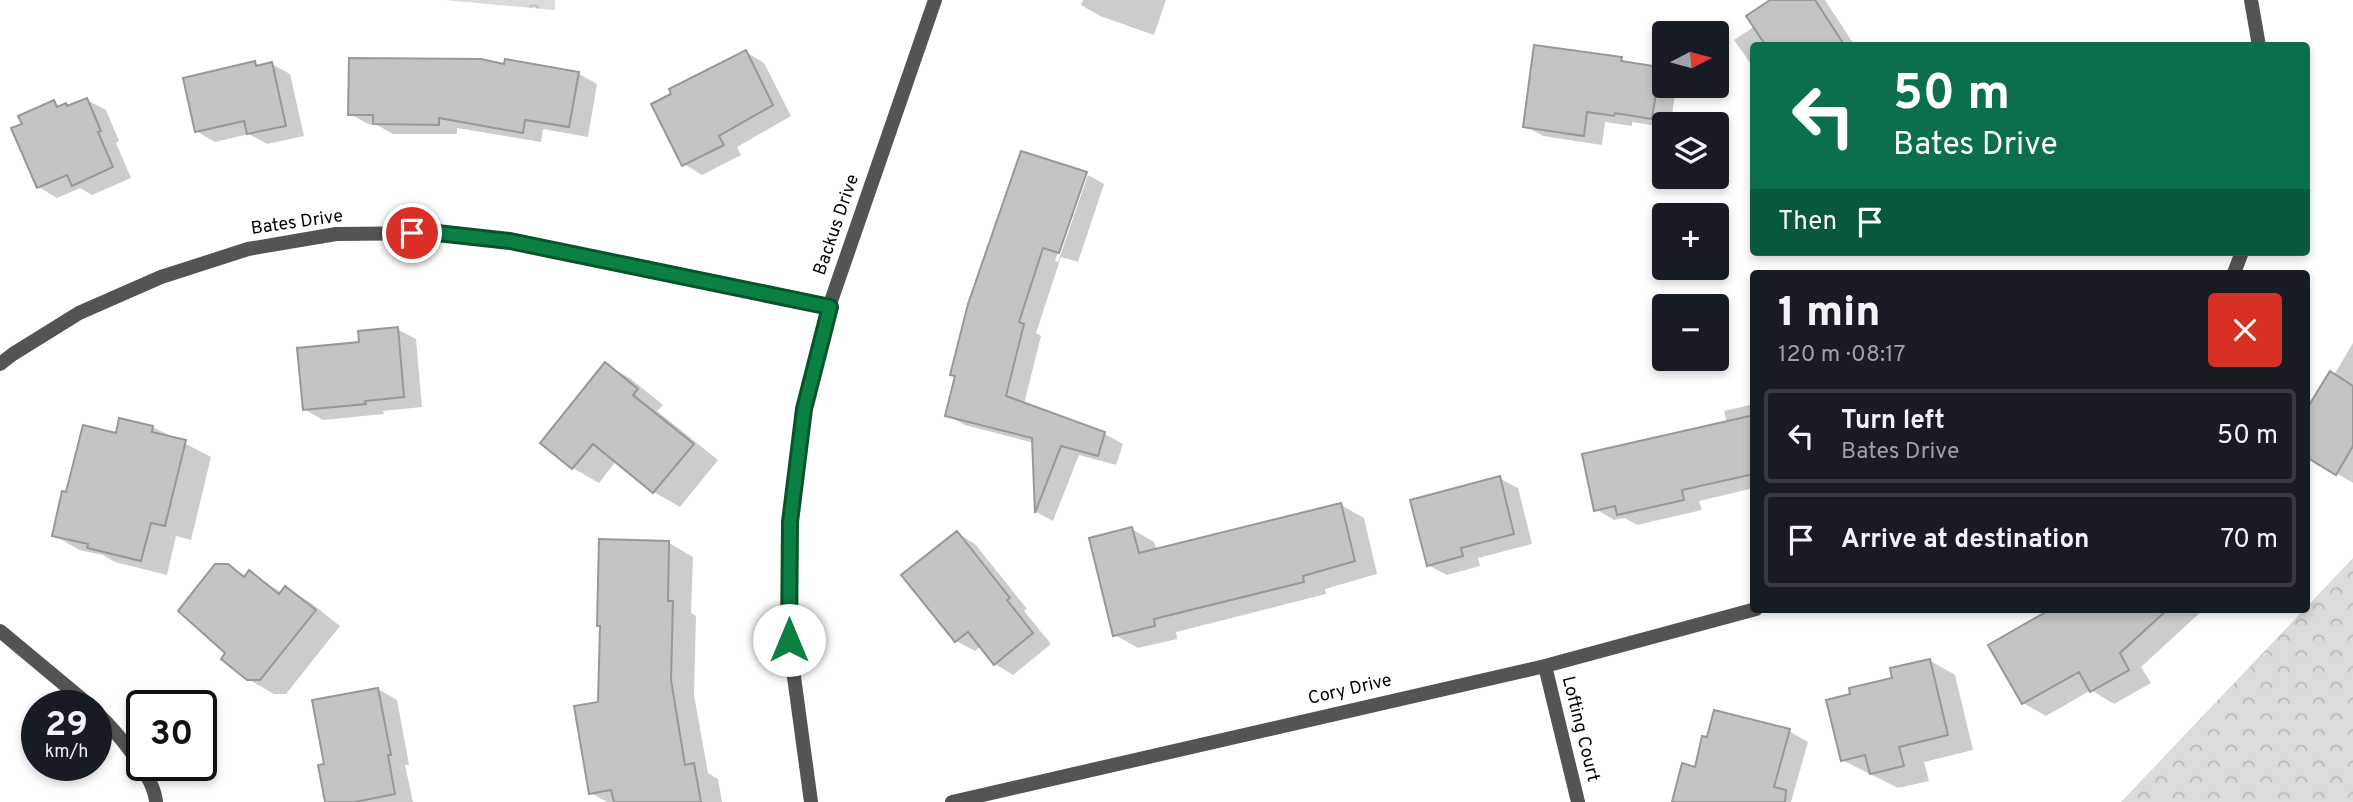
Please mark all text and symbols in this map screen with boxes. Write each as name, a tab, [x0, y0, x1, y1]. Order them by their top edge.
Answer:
north arrow	[1652, 21, 1729, 98]
map controls	[1652, 21, 1729, 371]
text: 50 m	[1893, 65, 2010, 127]
icon: left	[1778, 70, 1869, 161]
button: layers	[1652, 112, 1729, 189]
text: Bates Drive	[1893, 126, 2058, 166]
street label: Backus Drive	[809, 171, 865, 279]
pin	[382, 203, 442, 263]
button: +	[1652, 203, 1729, 280]
icon: arrive	[1851, 203, 1889, 241]
street label: Bates Drive	[250, 205, 344, 241]
text: Then	[1778, 206, 1837, 239]
icon: arrive	[393, 214, 431, 252]
text: 1 min	[1778, 288, 1881, 341]
button: close	[2208, 293, 2282, 367]
button: −	[1652, 294, 1729, 371]
text: 120 m · 08:17	[1778, 341, 1906, 370]
text: Turn left	[1841, 405, 1945, 438]
icon: left	[1782, 417, 1820, 455]
text: 50 m	[2217, 420, 2278, 453]
text: Bates Drive	[1841, 438, 1959, 467]
icon: arrive	[1782, 521, 1820, 559]
text: Arrive at destination	[1841, 524, 2089, 557]
text: 70 m	[2220, 524, 2278, 557]
position arrow	[752, 603, 826, 677]
street label: Cory Drive	[1306, 669, 1394, 711]
street label: Lofting Court	[1556, 674, 1604, 784]
speed limit sign: 30	[126, 690, 217, 781]
text: 29	[45, 704, 88, 748]
text: km/h	[45, 741, 88, 764]

